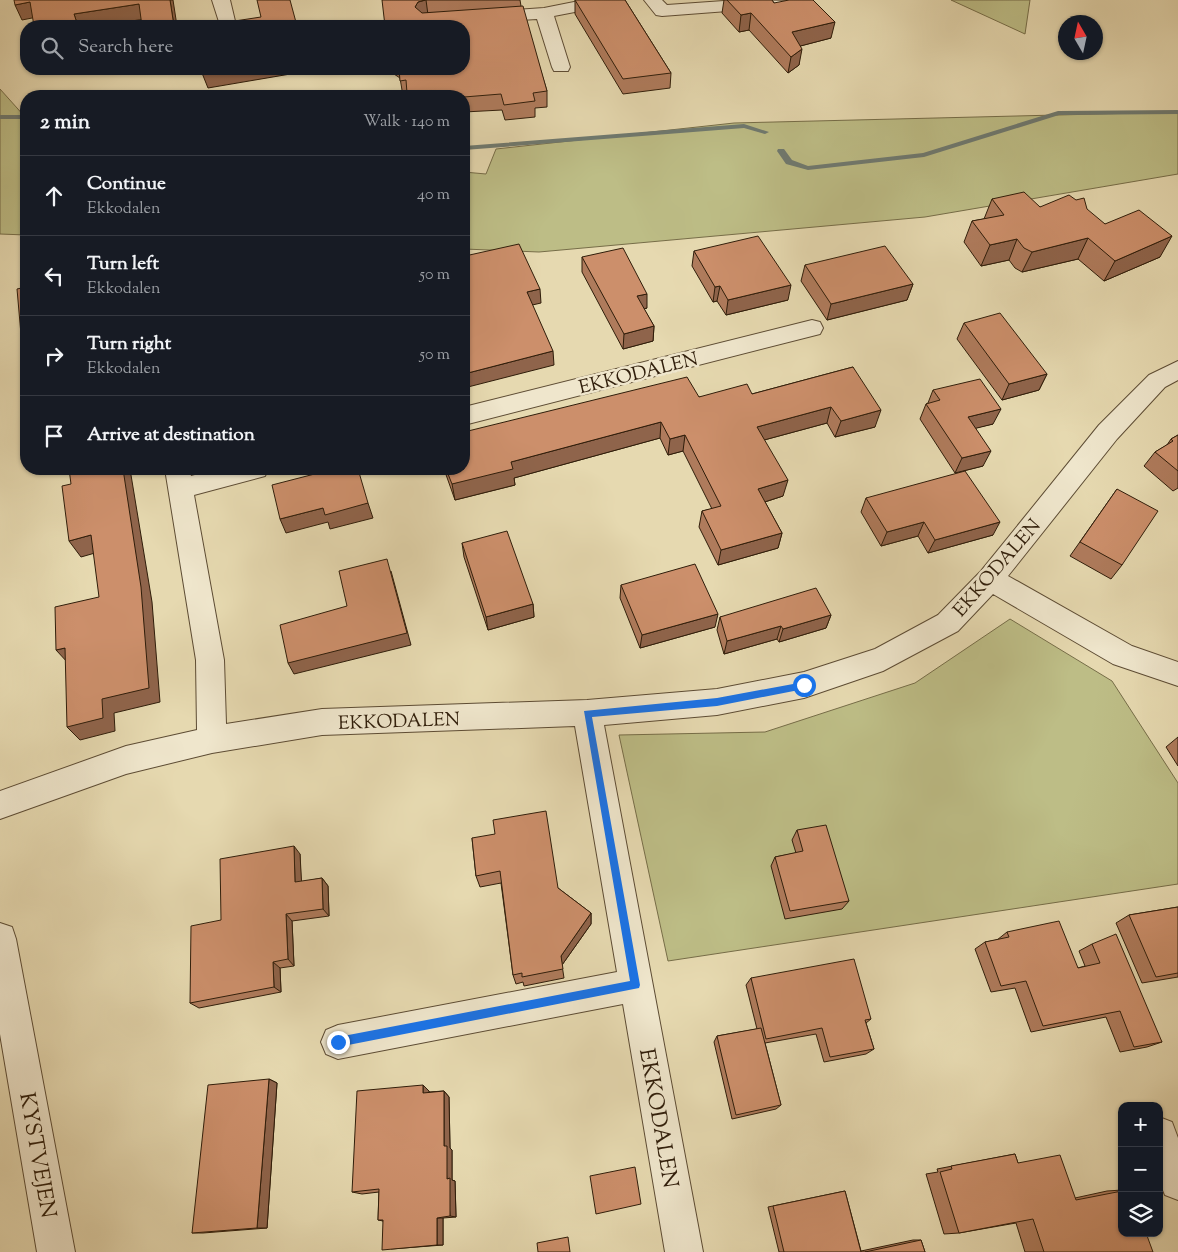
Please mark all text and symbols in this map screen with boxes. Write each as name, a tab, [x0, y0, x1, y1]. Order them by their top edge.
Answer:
north arrow	[1058, 15, 1103, 60]
search box	[20, 20, 470, 75]
icon: search	[38, 34, 66, 62]
text: Search here	[78, 34, 173, 61]
text: 2 min	[40, 108, 90, 138]
text: Walk · 140 m	[363, 111, 450, 134]
text: Continue	[87, 171, 166, 198]
icon: ahead	[40, 182, 68, 210]
text: 40 m	[417, 184, 450, 207]
text: Ekkodalen	[87, 198, 161, 221]
text: Turn left	[87, 251, 159, 278]
icon: left	[40, 262, 68, 290]
text: 50 m	[419, 264, 450, 287]
text: Ekkodalen	[87, 278, 161, 301]
text: Turn right	[87, 331, 171, 358]
icon: right	[40, 342, 68, 370]
text: 50 m	[419, 344, 450, 367]
street label: EKKODALEN	[576, 347, 701, 402]
text: Ekkodalen	[87, 358, 161, 381]
icon: arrive	[40, 422, 68, 450]
text: Arrive at destination	[87, 422, 255, 449]
street label: EKKODALEN	[948, 514, 1048, 624]
route start	[793, 674, 816, 697]
street label: EKKODALEN	[338, 707, 461, 738]
route end	[327, 1031, 350, 1054]
street label: EKKODALEN	[629, 1046, 685, 1191]
street label: KYSTVEJEN	[9, 1090, 63, 1221]
map controls	[1118, 1102, 1163, 1237]
button: +	[1118, 1102, 1163, 1147]
button: −	[1118, 1147, 1163, 1192]
button: layers	[1118, 1192, 1163, 1237]

